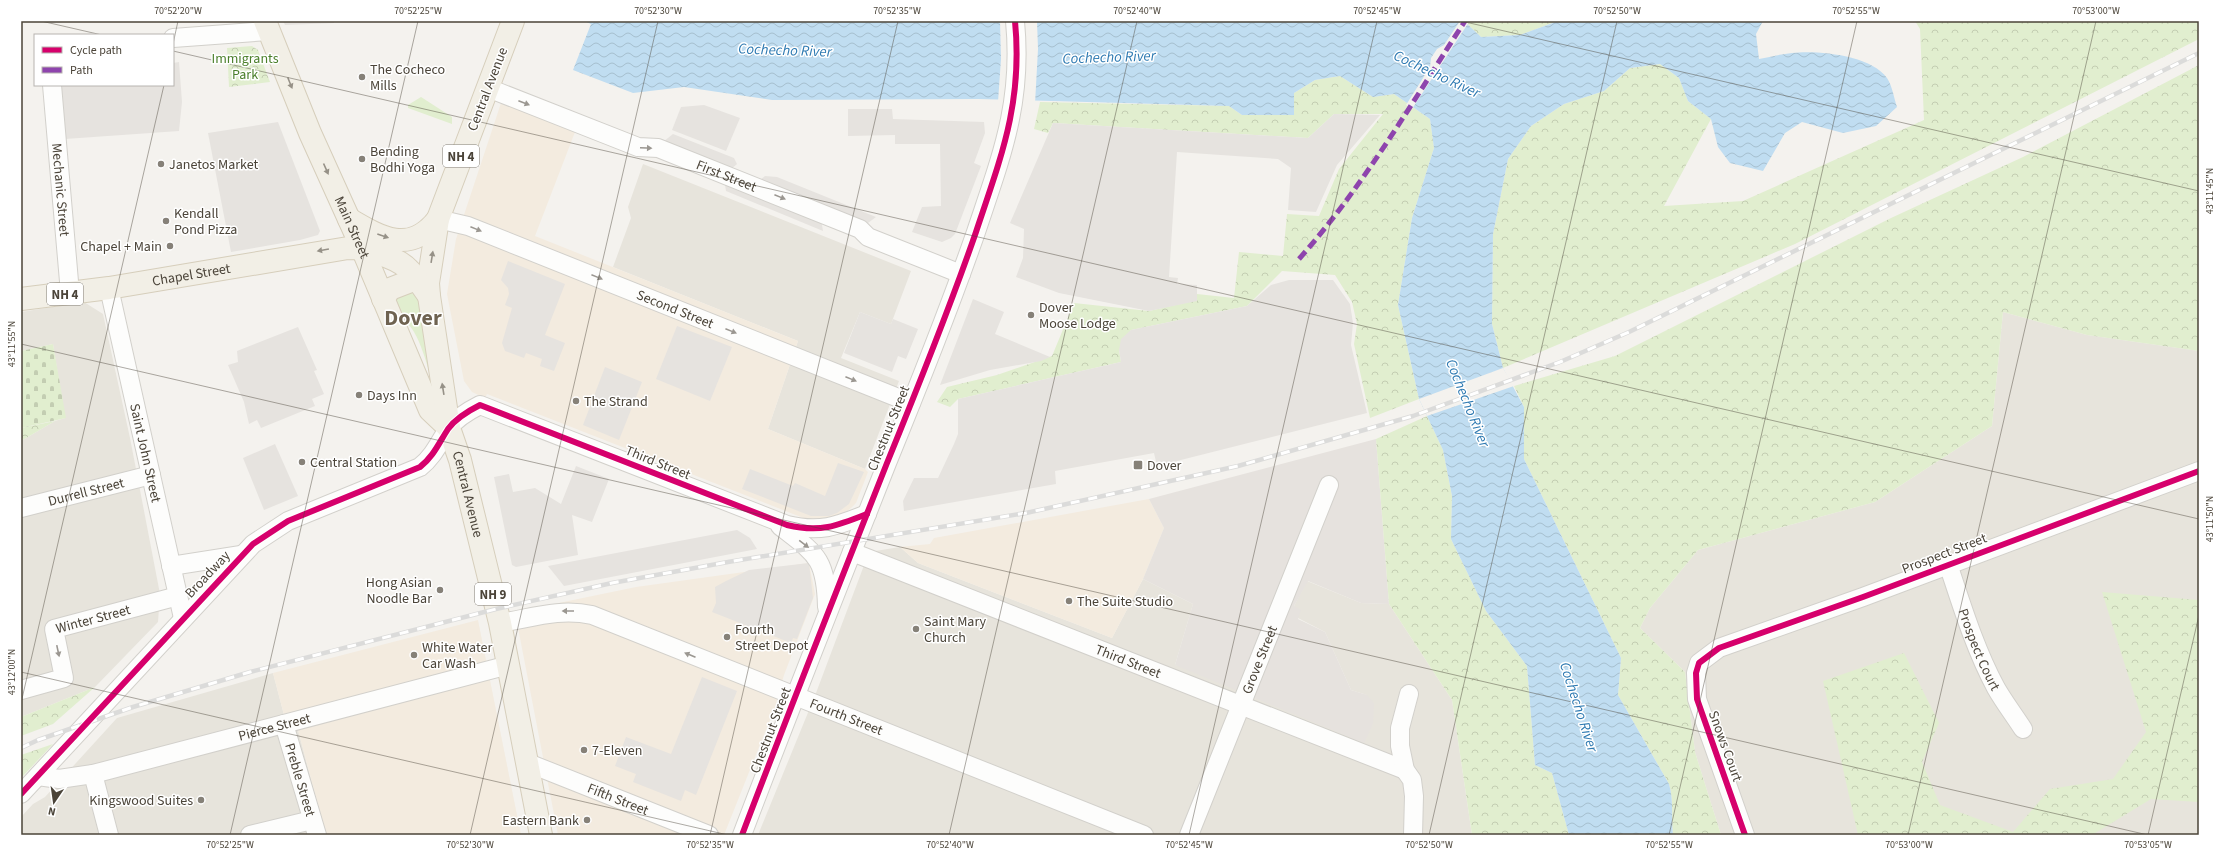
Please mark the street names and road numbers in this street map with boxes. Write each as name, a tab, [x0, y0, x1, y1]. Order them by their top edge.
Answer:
street label: Central Avenue	[463, 44, 513, 134]
street label: Mechanic Street	[46, 142, 74, 237]
road number: NH 4	[443, 145, 479, 167]
street label: First Street	[693, 155, 760, 198]
street label: Main Street	[329, 193, 374, 262]
street label: Chapel Street	[151, 259, 232, 292]
road number: NH 4	[47, 283, 83, 305]
street label: Second Street	[633, 285, 717, 334]
street label: Chestnut Street	[863, 382, 915, 474]
street label: Saint John Street	[124, 402, 166, 505]
street label: Third Street	[622, 441, 694, 485]
street label: Central Avenue	[447, 448, 488, 540]
street label: Durrell Street	[46, 473, 127, 512]
street label: Prospect Street	[1899, 528, 1990, 579]
street label: Broadway	[180, 546, 235, 603]
road number: NH 9	[475, 583, 511, 605]
street label: Winter Street	[54, 600, 133, 639]
street label: Prospect Court	[1953, 606, 2005, 695]
street label: Grove Street	[1237, 622, 1283, 697]
street label: Third Street	[1092, 640, 1164, 684]
street label: Chestnut Street	[745, 684, 797, 776]
street label: Fourth Street	[807, 694, 886, 741]
street label: Pierce Street	[236, 708, 313, 747]
street label: Snows Court	[1703, 708, 1747, 785]
street label: Preble Street	[279, 741, 320, 819]
street label: Fifth Street	[584, 779, 652, 821]

